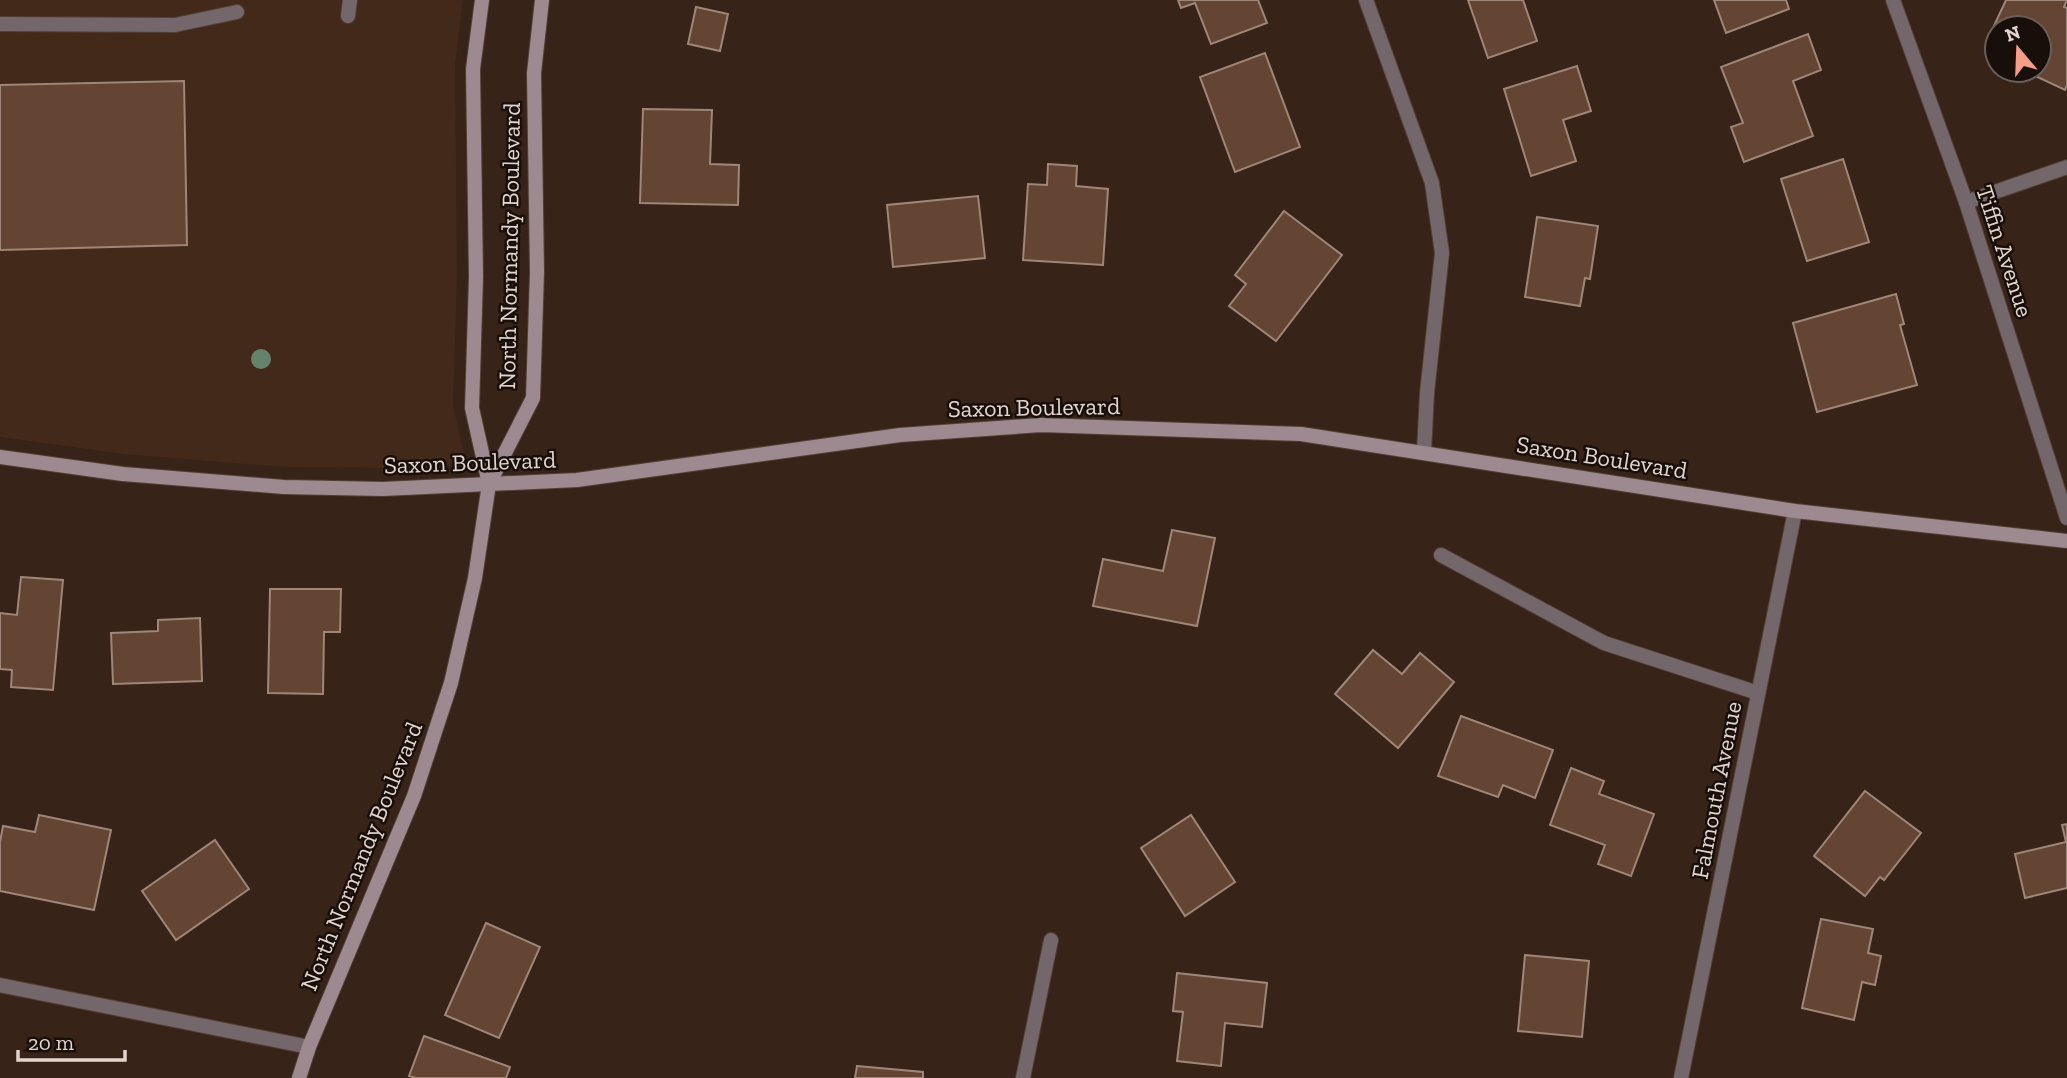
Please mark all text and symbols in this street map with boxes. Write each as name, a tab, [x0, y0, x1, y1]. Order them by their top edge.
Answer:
north arrow	[1983, 14, 2053, 84]
text: N	[2002, 20, 2023, 47]
street label: North Normandy Boulevard	[492, 102, 526, 390]
street label: Tiffin Avenue	[1970, 181, 2040, 321]
street label: Saxon Boulevard	[948, 391, 1120, 423]
street label: Saxon Boulevard	[1515, 429, 1689, 485]
street label: Saxon Boulevard	[383, 445, 557, 479]
street label: Falmouth Avenue	[1685, 699, 1747, 881]
street label: North Normandy Boulevard	[294, 717, 428, 995]
scale bar	[18, 1018, 124, 1062]
text: 20 m	[28, 1030, 74, 1055]

